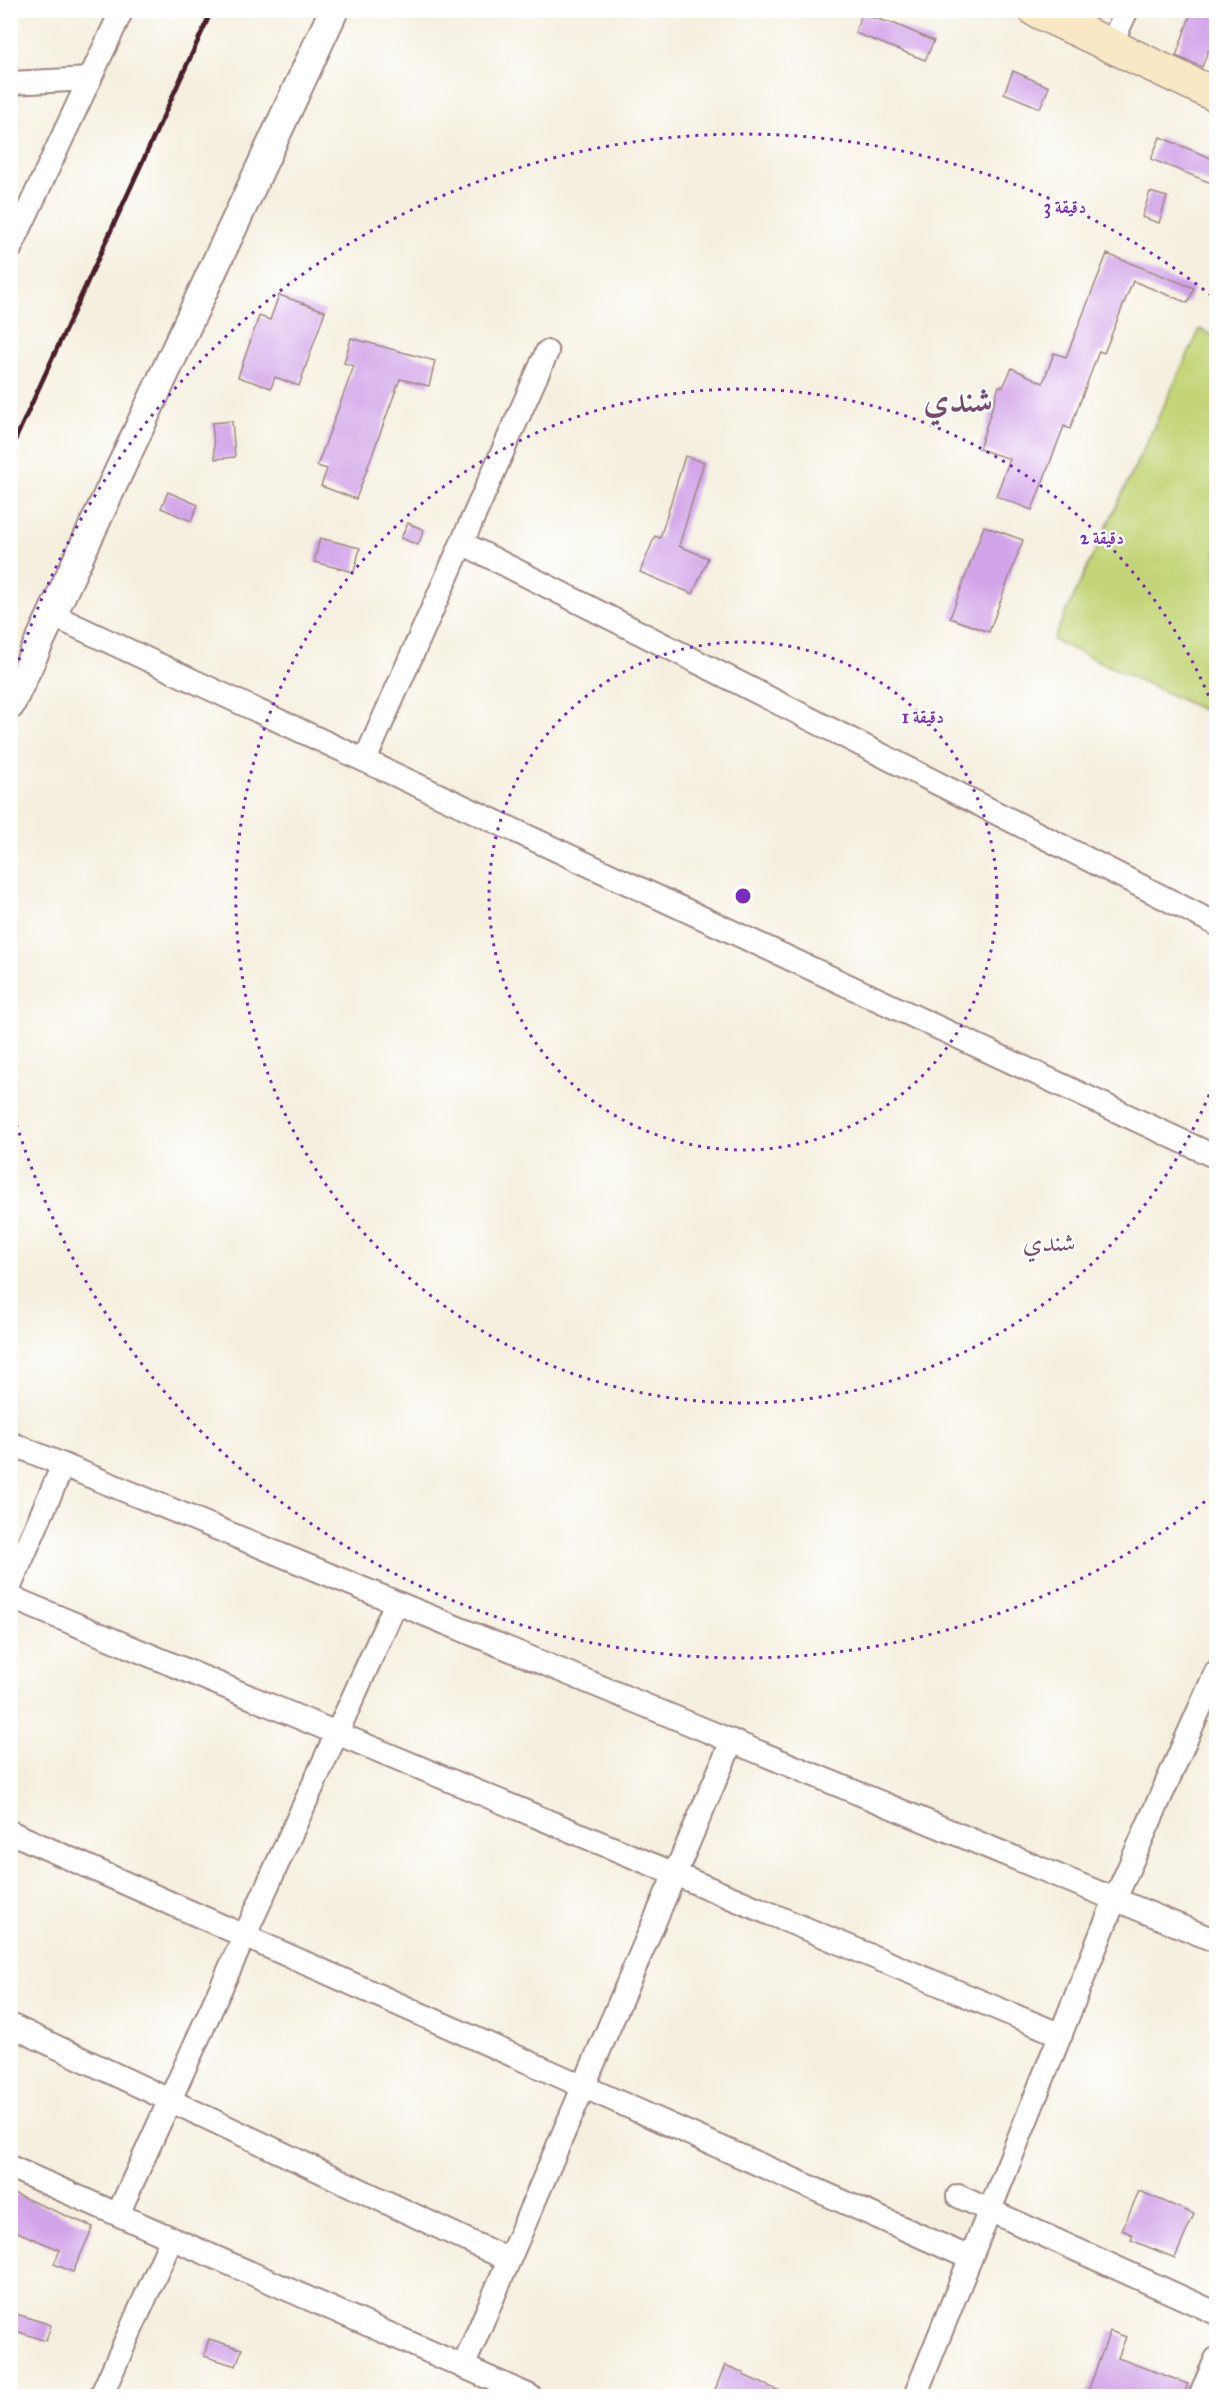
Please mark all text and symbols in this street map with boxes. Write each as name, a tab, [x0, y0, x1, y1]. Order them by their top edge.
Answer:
text: 3 دقيقة	[1044, 196, 1086, 219]
district label: شندي	[923, 379, 993, 426]
text: 2 دقيقة	[1080, 527, 1124, 549]
text: 1 دقيقة	[902, 706, 944, 728]
centre of rings	[733, 886, 753, 906]
district label: شندي	[1022, 1226, 1076, 1263]

